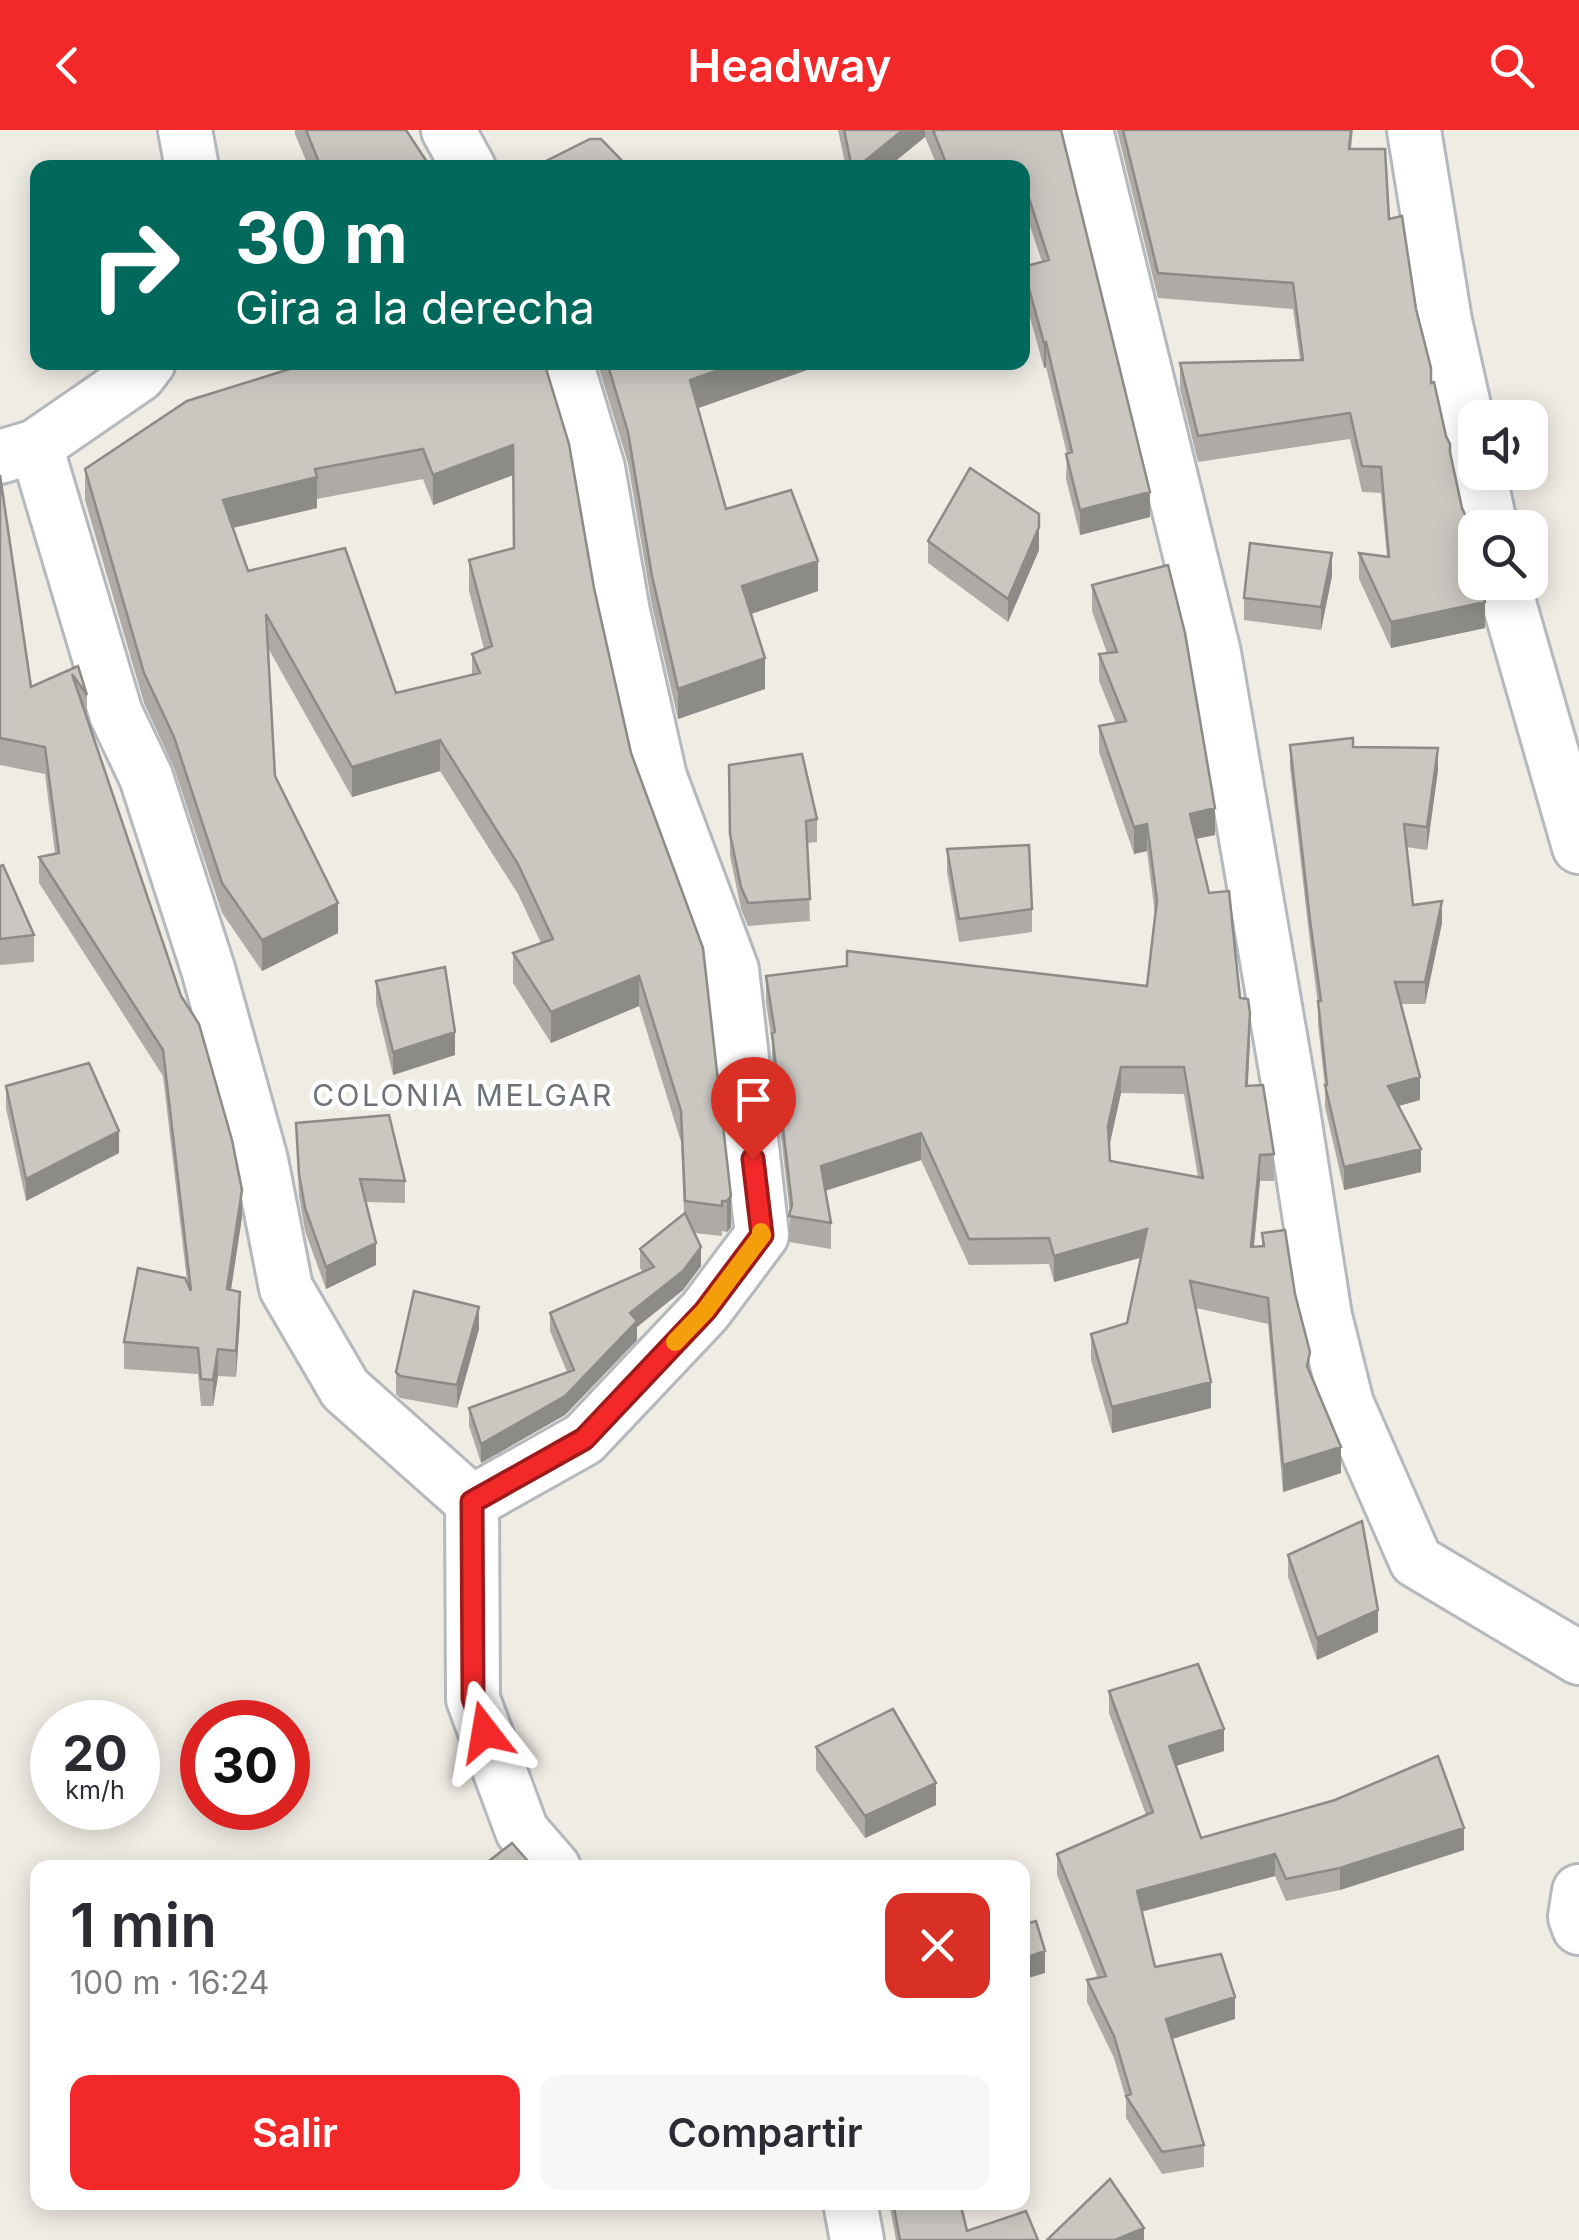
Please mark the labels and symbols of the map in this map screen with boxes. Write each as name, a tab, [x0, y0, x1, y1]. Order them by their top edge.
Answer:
pin	[711, 1057, 796, 1160]
district label: COLONIA MELGAR	[312, 1077, 614, 1113]
position arrow	[433, 1680, 537, 1784]
speed limit sign: 30	[180, 1700, 310, 1830]

